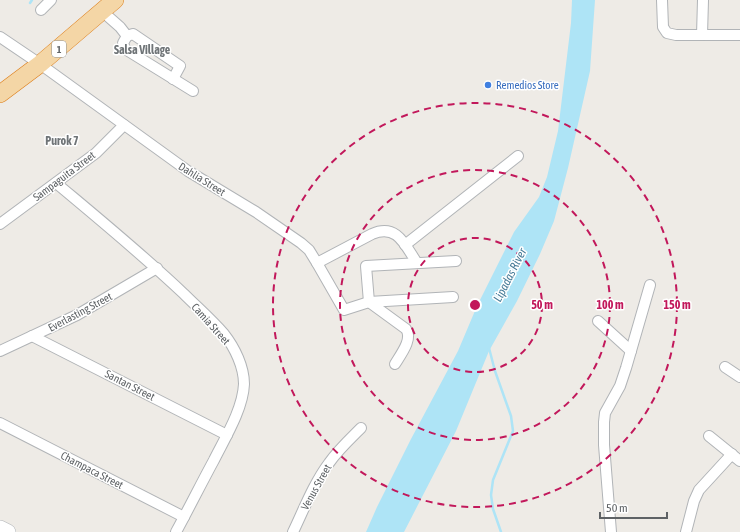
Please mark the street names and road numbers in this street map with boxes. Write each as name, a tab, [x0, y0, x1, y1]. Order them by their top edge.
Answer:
road number: 1	[52, 41, 66, 57]
street label: Sampaguita Street	[31, 149, 97, 203]
street label: Dahlia Street	[176, 160, 228, 198]
street label: Everlasting Street	[46, 290, 114, 334]
street label: Camia Street	[189, 301, 233, 347]
street label: Santan Street	[103, 367, 157, 403]
street label: Champaca Street	[59, 449, 125, 491]
street label: Venus Street	[299, 462, 333, 512]

